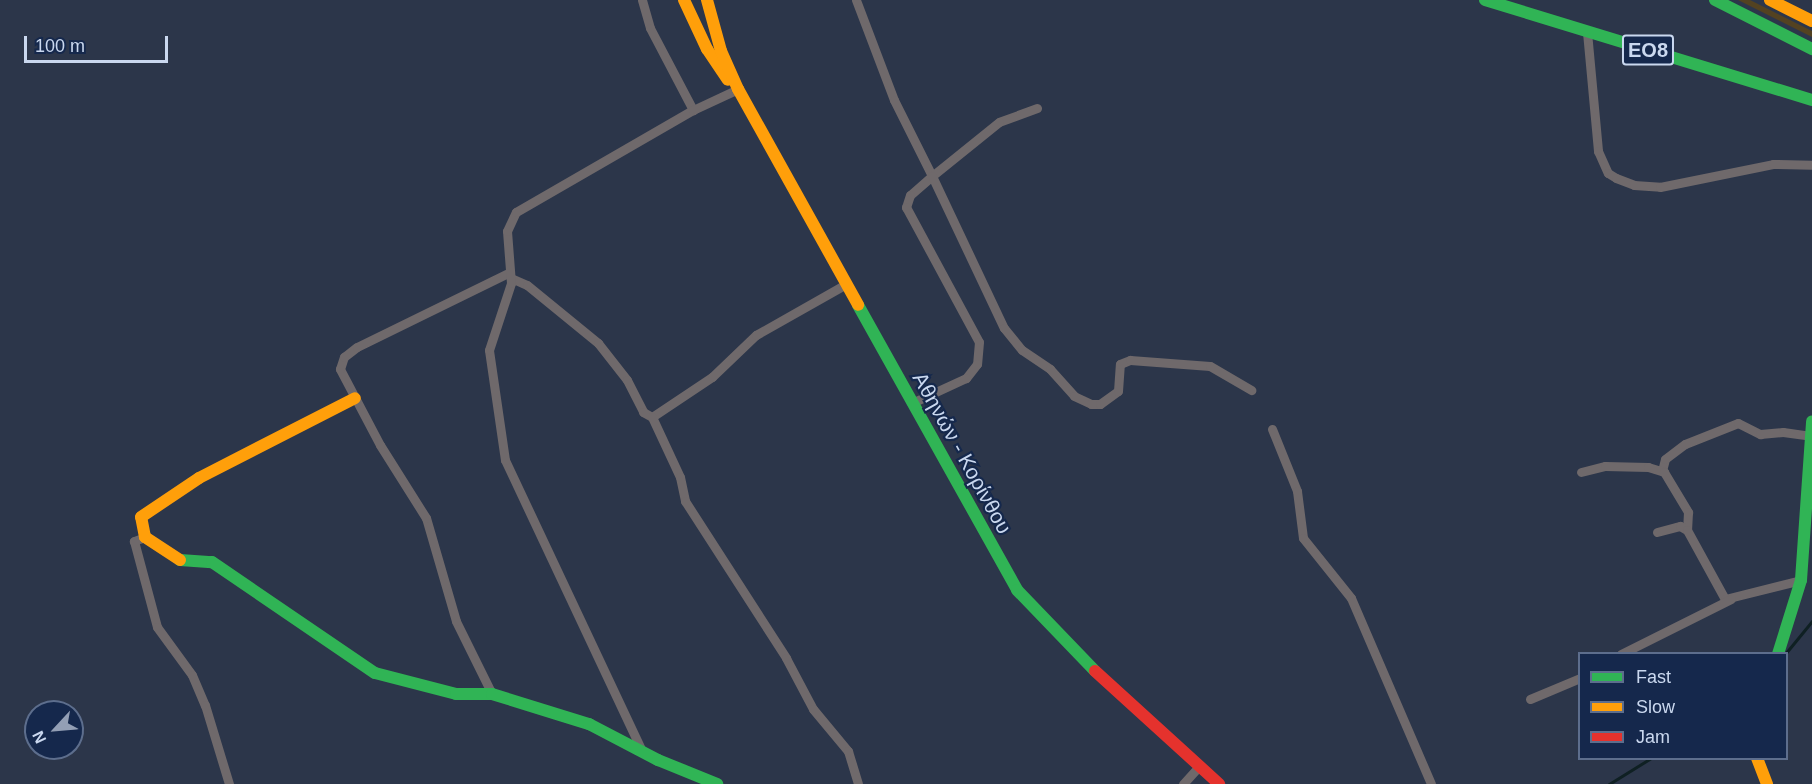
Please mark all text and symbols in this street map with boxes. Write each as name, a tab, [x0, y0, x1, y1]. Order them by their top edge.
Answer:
scale bar	[27, 24, 171, 62]
road number: ΕΟ8	[1621, 33, 1675, 67]
text: 100 m	[35, 36, 85, 56]
street label: Αθηνών - Κορίνθου	[907, 368, 1017, 538]
legend	[1578, 652, 1788, 760]
text: Fast	[1636, 667, 1671, 687]
text: Slow	[1636, 697, 1675, 717]
north arrow	[24, 700, 84, 760]
text: Jam	[1636, 727, 1670, 747]
text: N	[29, 728, 49, 746]

